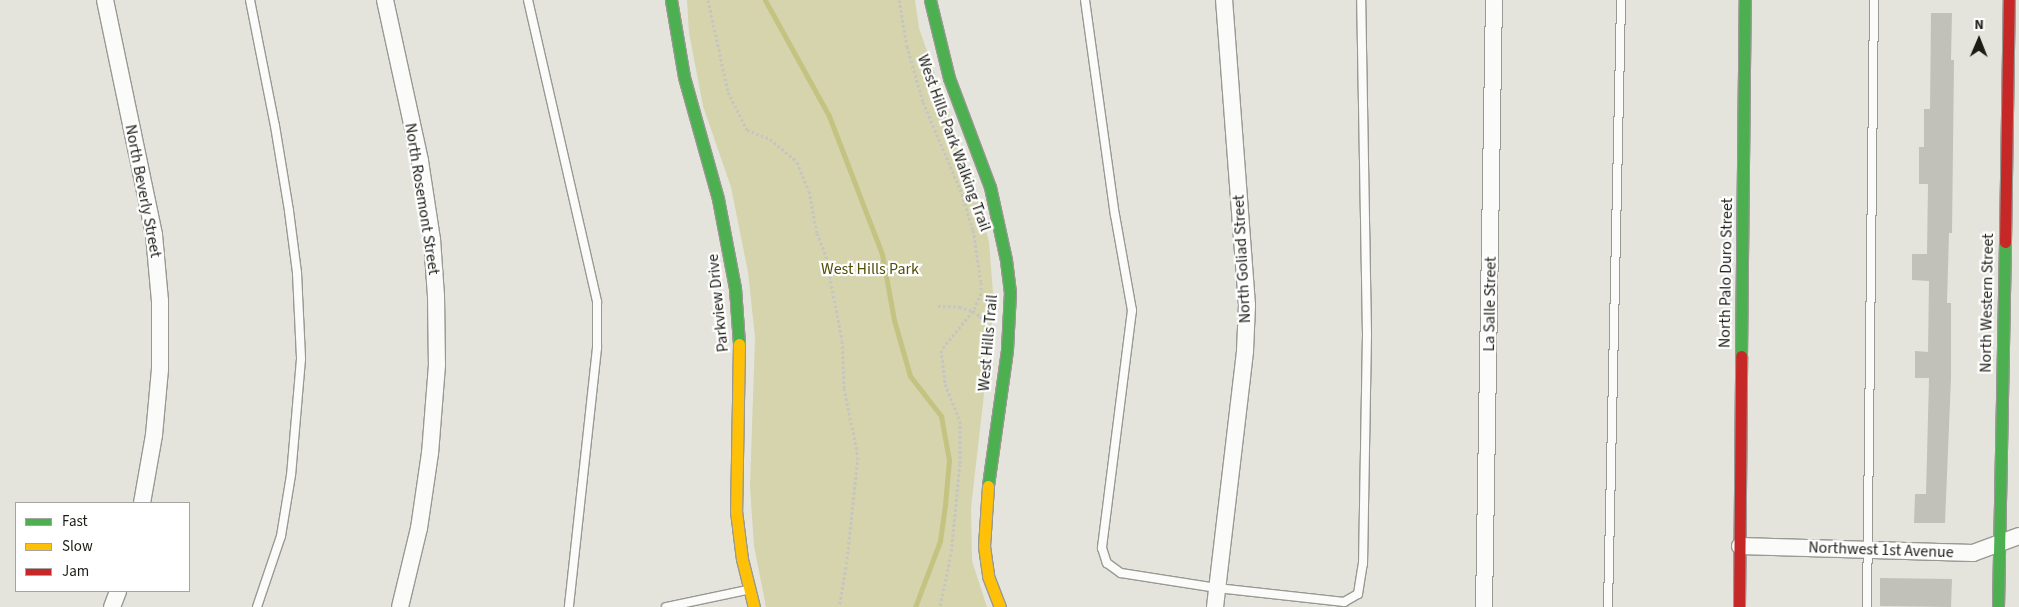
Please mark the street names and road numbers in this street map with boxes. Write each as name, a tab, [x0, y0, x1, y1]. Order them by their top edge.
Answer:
street label: West Hills Park Walking Trail	[913, 52, 995, 234]
street label: North Rosemont Street	[401, 122, 443, 276]
street label: North Beverly Street	[121, 123, 165, 259]
street label: North Goliad Street	[1229, 194, 1255, 324]
street label: North Palo Duro Street	[1715, 198, 1737, 348]
street label: North Western Street	[1976, 233, 1998, 373]
street label: Parkview Drive	[703, 253, 733, 353]
street label: La Salle Street	[1480, 256, 1500, 352]
street label: West Hills Trail	[974, 294, 1002, 392]
street label: Northwest 1st Avenue	[1808, 538, 1954, 562]

